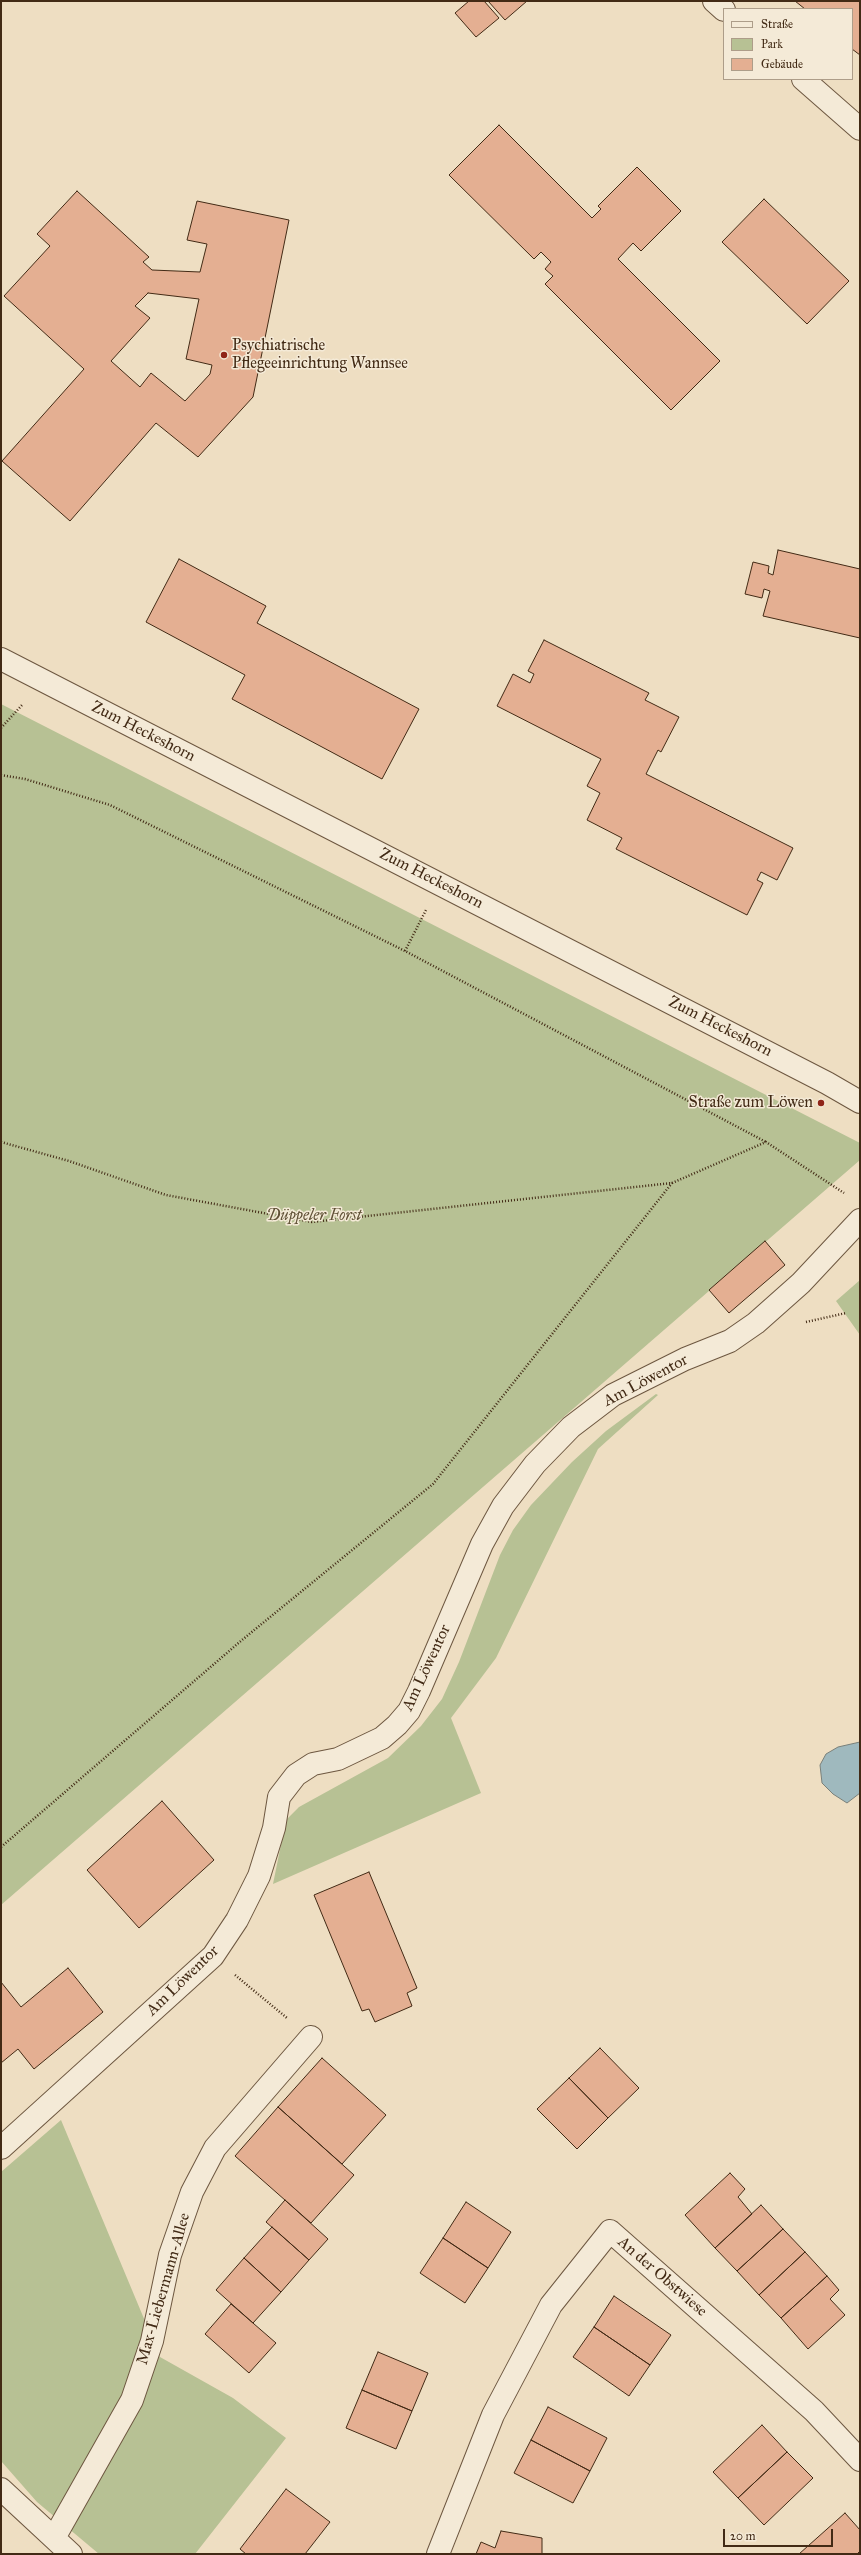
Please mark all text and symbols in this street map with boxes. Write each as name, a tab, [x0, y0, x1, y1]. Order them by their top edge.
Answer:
legend	[723, 8, 853, 80]
text: Straße	[761, 17, 793, 31]
text: Park	[761, 37, 783, 51]
text: Gebäude	[761, 57, 803, 71]
place label: Psychiatrische Pflegeeinrichtung Wannsee	[232, 336, 408, 374]
marker: Psychiatrische Pflegeeinrichtung Wannsee	[219, 350, 229, 360]
street label: Zum Heckeshorn	[88, 698, 198, 766]
street label: Zum Heckeshorn	[376, 845, 486, 913]
street label: Zum Heckeshorn	[665, 993, 775, 1061]
place label: Straße zum Löwen	[689, 1093, 813, 1113]
marker: Straße zum Löwen	[816, 1098, 826, 1108]
park label: Düppeler Forst	[266, 1206, 362, 1226]
street label: Am Löwentor	[600, 1351, 692, 1411]
street label: Am Löwentor	[399, 1622, 455, 1714]
street label: Am Löwentor	[143, 1942, 223, 2020]
street label: Max-Liebermann-Allee	[133, 2211, 195, 2367]
street label: An der Obstwiese	[613, 2233, 711, 2321]
scale bar	[725, 2521, 835, 2547]
text: 20 m	[730, 2529, 756, 2543]

